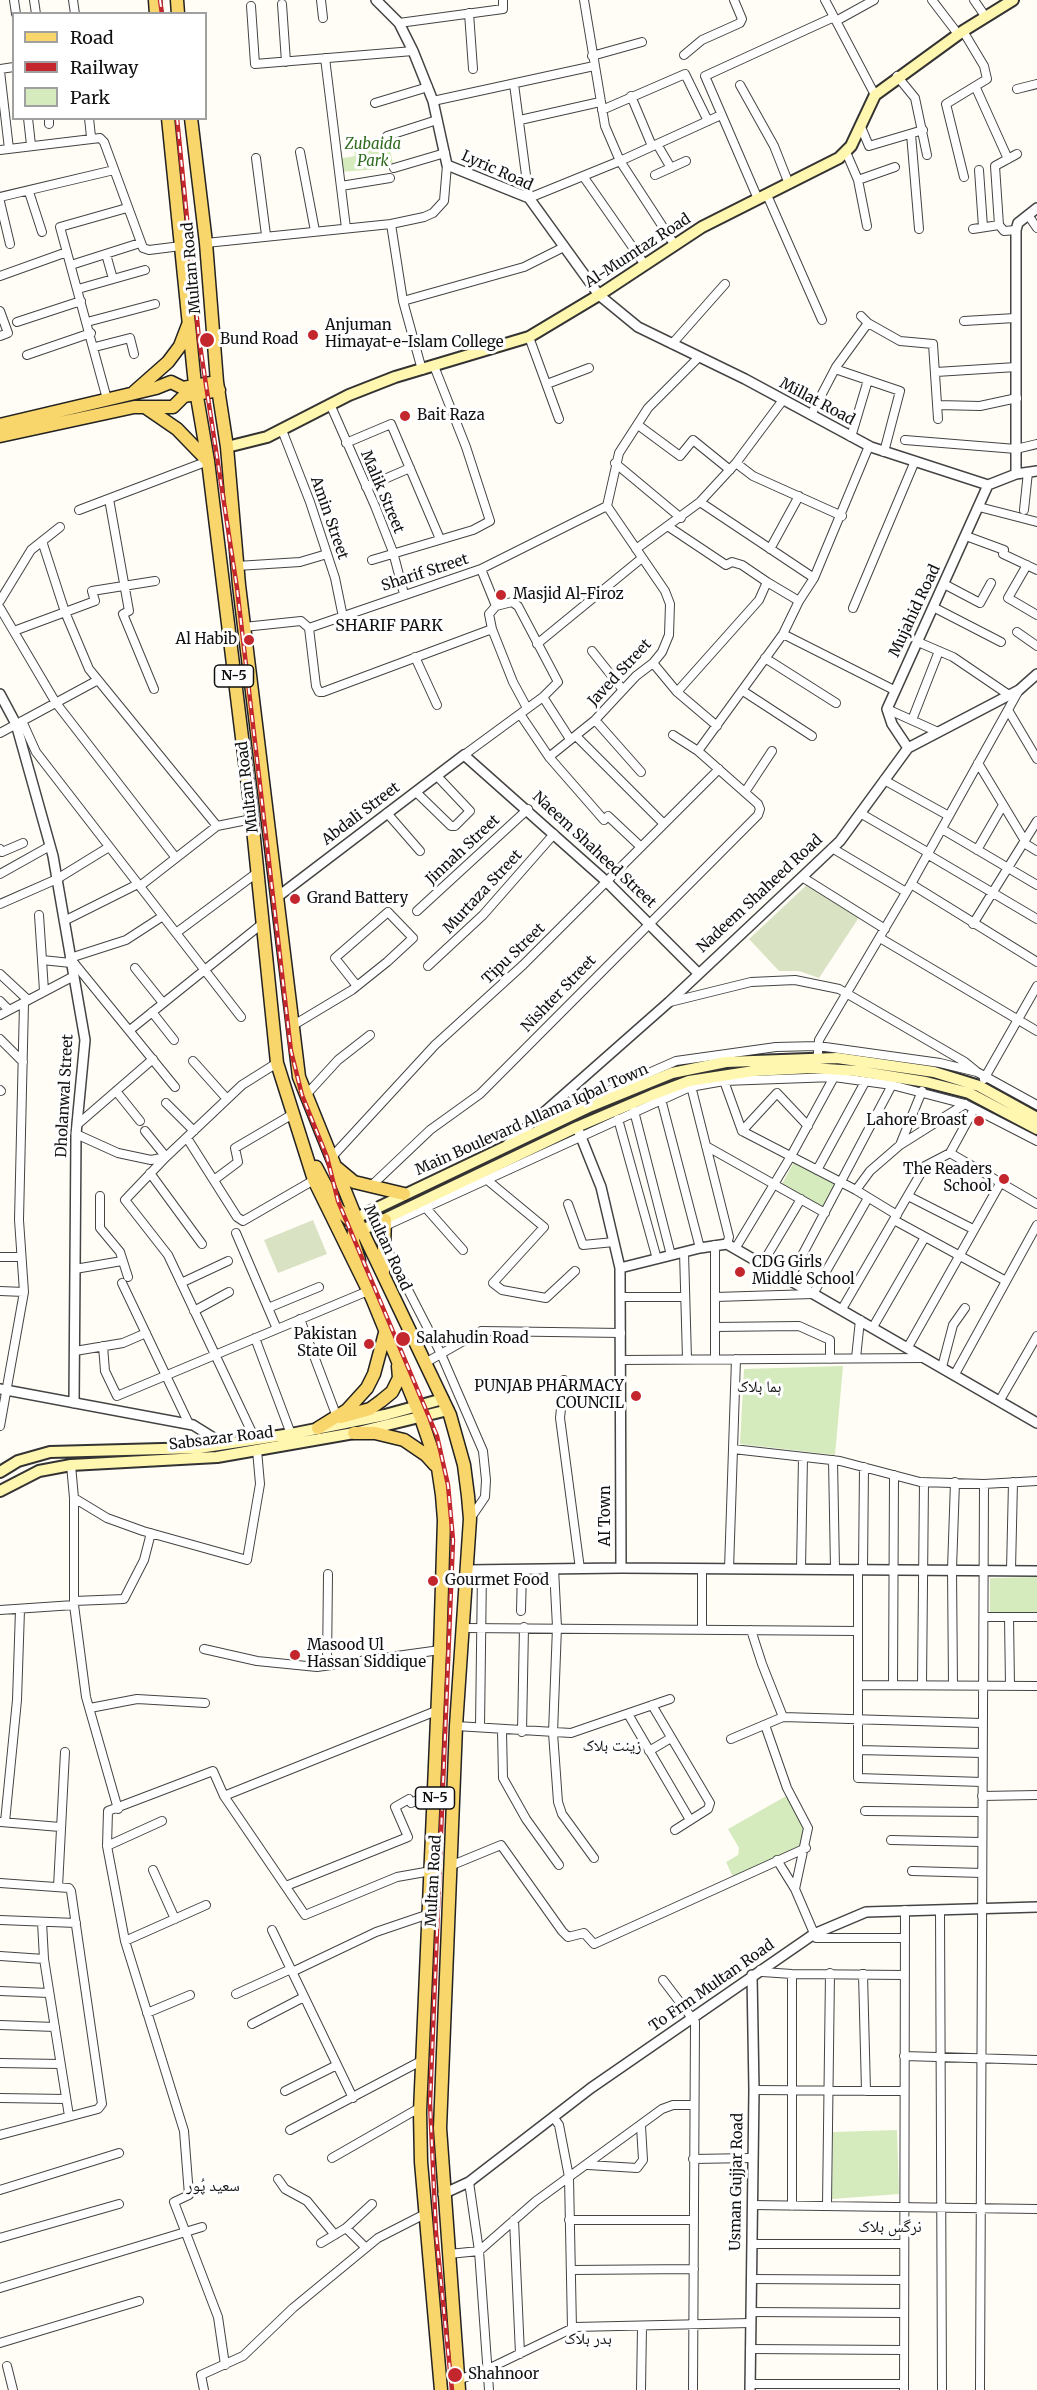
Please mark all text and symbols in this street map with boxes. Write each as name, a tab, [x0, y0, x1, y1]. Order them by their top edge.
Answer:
legend	[12, 12, 207, 120]
text: Road	[70, 26, 114, 49]
text: Railway	[70, 56, 138, 79]
text: Park	[70, 86, 110, 109]
park label: Zubaida Park	[345, 136, 401, 171]
street label: Lyric Road	[458, 147, 536, 195]
street label: Al-Mumtaz Road	[582, 210, 694, 292]
street label: Multan Road	[179, 221, 205, 315]
place label: Anjuman Himayat-e-Islam College	[325, 317, 504, 352]
marker: Anjuman Himayat-e-Islam College	[306, 328, 320, 342]
marker: Bund Road	[198, 331, 216, 349]
place label: Bund Road	[220, 331, 298, 349]
street label: Millat Road	[776, 375, 858, 429]
place label: Bait Raza	[417, 407, 485, 425]
marker: Bait Raza	[398, 409, 412, 423]
street label: Malik Street	[356, 448, 408, 536]
street label: Amin Street	[306, 474, 352, 562]
street label: Sharif Street	[379, 550, 471, 596]
street label: Mujahid Road	[886, 562, 944, 660]
place label: Masjid Al-Firoz	[513, 586, 624, 604]
marker: Masjid Al-Firoz	[494, 588, 508, 602]
district label: SHARIF PARK	[327, 616, 451, 636]
place label: Al Habib	[175, 631, 237, 649]
marker: Al Habib	[242, 633, 256, 647]
street label: Javed Street	[584, 636, 656, 710]
road number: N-5	[214, 665, 254, 687]
street label: Multan Road	[233, 740, 263, 834]
street label: Abdali Street	[318, 779, 404, 849]
street label: Naeem Shaheed Street	[529, 788, 659, 912]
street label: Jinnah Street	[422, 811, 504, 889]
street label: Nadeem Shaheed Road	[694, 831, 826, 957]
street label: Murtaza Street	[440, 847, 526, 937]
place label: Grand Battery	[307, 890, 408, 908]
marker: Grand Battery	[288, 892, 302, 906]
street label: Tipu Street	[479, 920, 549, 988]
street label: Nishter Street	[518, 952, 600, 1036]
street label: Dholanwal Street	[53, 1034, 77, 1158]
street label: Main Boulevard Allama Iqbal Town	[413, 1060, 651, 1180]
place label: Lahore Broast	[866, 1112, 967, 1130]
marker: Lahore Broast	[972, 1114, 986, 1128]
place label: The Readers School	[903, 1161, 992, 1196]
marker: The Readers School	[997, 1172, 1011, 1186]
street label: Multan Road	[359, 1202, 415, 1294]
place label: CDG Girls Middle School	[752, 1254, 855, 1289]
marker: CDG Girls Middle School	[733, 1265, 747, 1279]
place label: Pakistan State Oil	[294, 1326, 357, 1361]
marker: Salahudin Road	[394, 1330, 412, 1348]
place label: Salahudin Road	[416, 1330, 529, 1348]
marker: Pakistan State Oil	[362, 1337, 376, 1351]
district label: ہما بلاک	[737, 1377, 781, 1397]
place label: PUNJAB PHARMACY COUNCIL	[474, 1378, 624, 1413]
marker: PUNJAB PHARMACY COUNCIL	[629, 1389, 643, 1403]
street label: Sabsazar Road	[168, 1424, 274, 1454]
street label: AI Town	[597, 1485, 615, 1547]
place label: Gourmet Food	[445, 1572, 549, 1590]
marker: Gourmet Food	[426, 1574, 440, 1588]
place label: Masood Ul Hassan Siddique	[307, 1637, 426, 1672]
marker: Masood Ul Hassan Siddique	[288, 1648, 302, 1662]
district label: زینت بلاک	[583, 1736, 641, 1756]
road number: N-5	[416, 1787, 454, 1809]
street label: Multan Road	[423, 1835, 445, 1927]
street label: To Frm Multan Road	[646, 1936, 778, 2036]
street label: Usman Gujjar Road	[727, 2113, 747, 2251]
district label: سعید پُور	[186, 2176, 240, 2196]
district label: نرگس بلاک	[858, 2217, 922, 2237]
district label: بدر بلاک	[564, 2329, 612, 2349]
marker: Shahnoor	[446, 2366, 464, 2384]
place label: Shahnoor	[468, 2366, 539, 2384]

